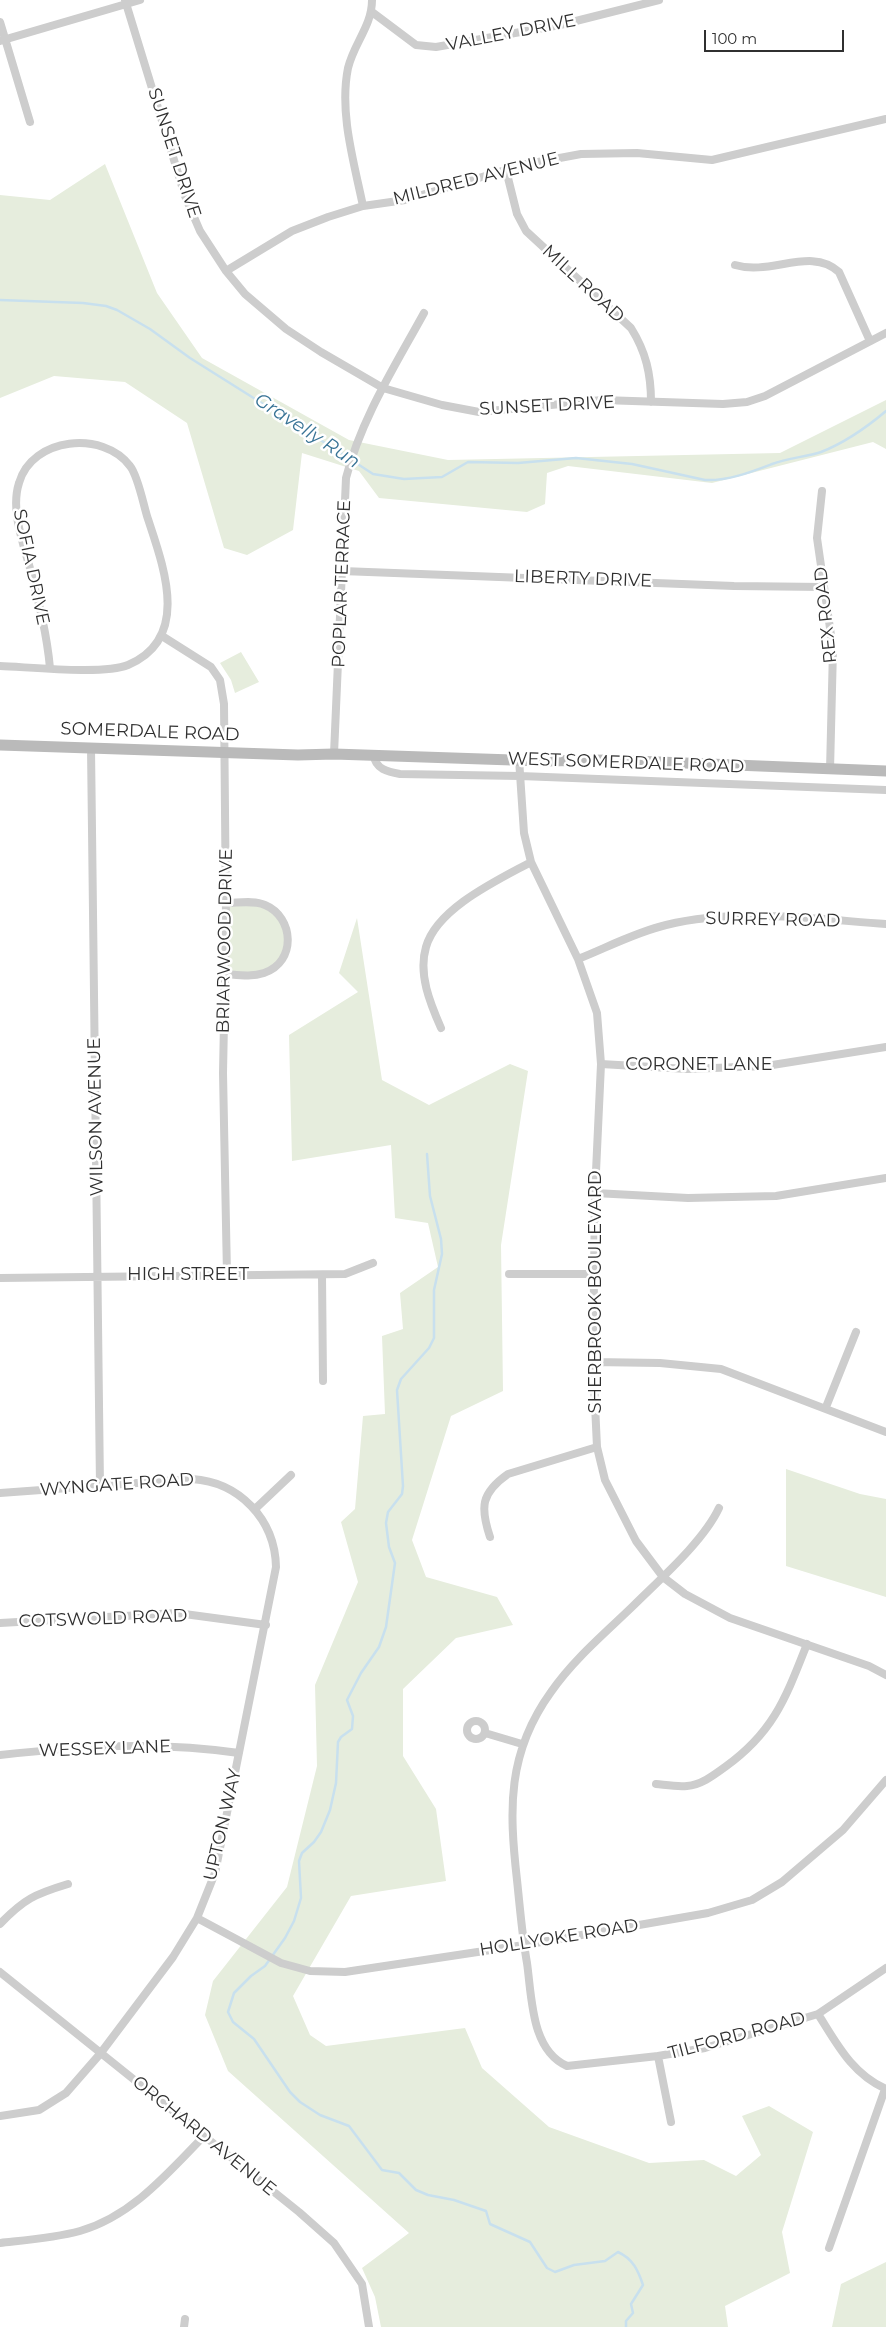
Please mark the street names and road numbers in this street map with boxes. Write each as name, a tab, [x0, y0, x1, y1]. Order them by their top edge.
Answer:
street label: VALLEY DRIVE	[444, 10, 578, 56]
street label: SUNSET DRIVE	[143, 85, 205, 221]
street label: MILDRED AVENUE	[391, 148, 561, 210]
street label: MILL ROAD	[538, 241, 628, 327]
street label: SUNSET DRIVE	[479, 392, 615, 420]
street label: POPLAR TERRACE	[328, 500, 356, 668]
street label: SOFIA DRIVE	[8, 507, 54, 627]
street label: LIBERTY DRIVE	[514, 566, 652, 592]
street label: REX ROAD	[810, 566, 842, 664]
street label: SOMERDALE ROAD	[60, 718, 240, 746]
street label: WEST SOMERDALE ROAD	[507, 748, 745, 778]
street label: BRIARWOOD DRIVE	[213, 848, 237, 1034]
street label: SURREY ROAD	[705, 908, 841, 932]
street label: WILSON AVENUE	[84, 1037, 108, 1197]
street label: CORONET LANE	[625, 1054, 773, 1076]
street label: SHERBROOK BOULEVARD	[585, 1170, 607, 1414]
street label: HIGH STREET	[127, 1264, 249, 1286]
street label: WYNGATE ROAD	[39, 1469, 195, 1501]
street label: COTSWOLD ROAD	[18, 1605, 188, 1633]
street label: WESSEX LANE	[38, 1736, 172, 1762]
street label: UPTON WAY	[200, 1767, 246, 1883]
street label: HOLLYOKE ROAD	[478, 1915, 640, 1961]
street label: TILFORD ROAD	[666, 2007, 808, 2065]
street label: ORCHARD AVENUE	[128, 2071, 280, 2201]

